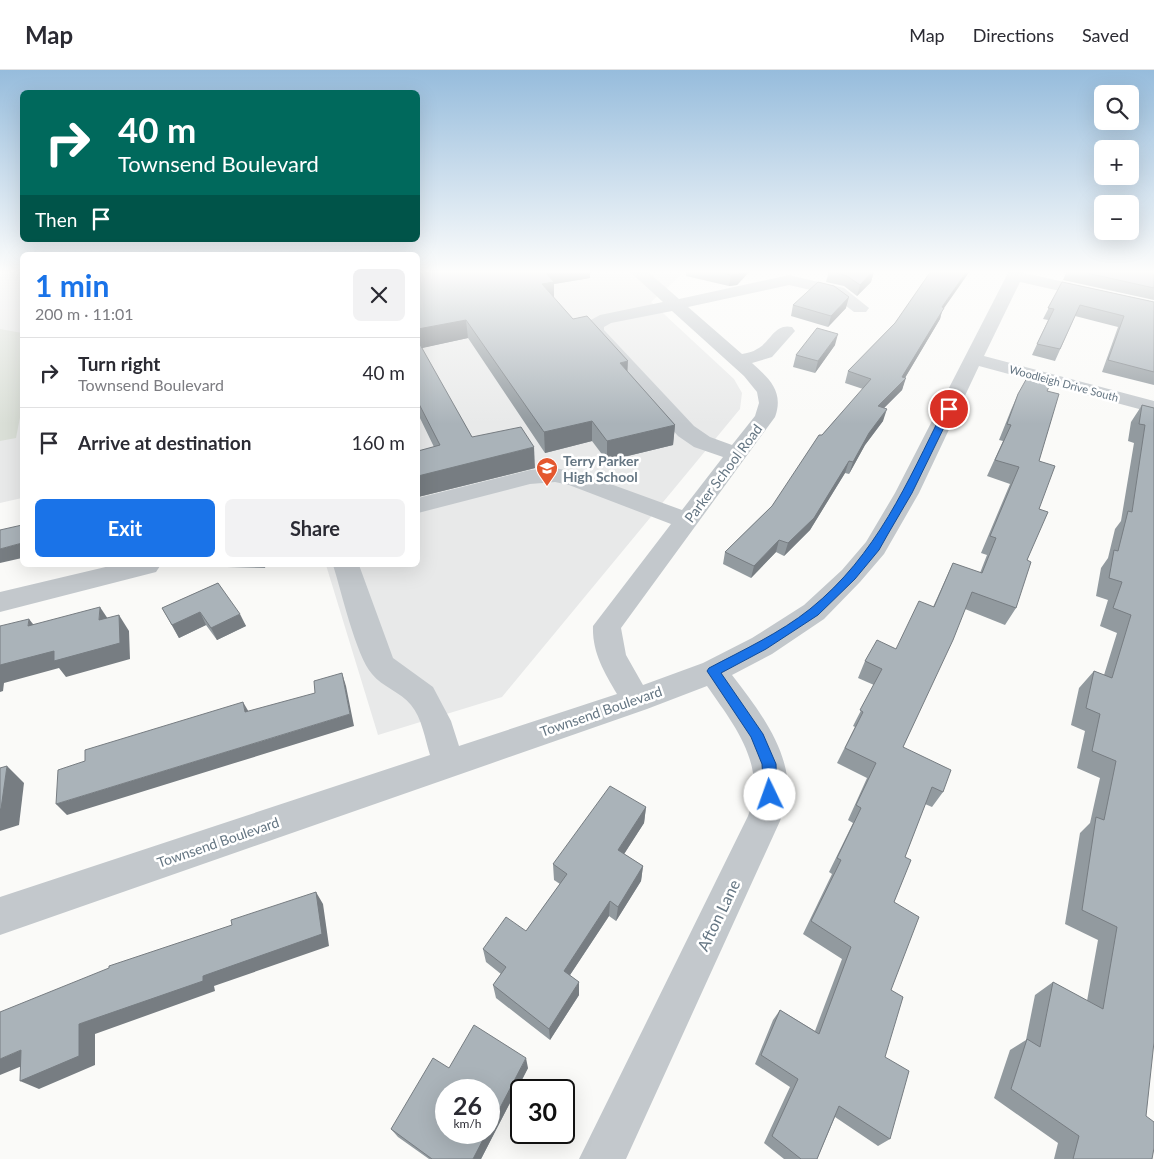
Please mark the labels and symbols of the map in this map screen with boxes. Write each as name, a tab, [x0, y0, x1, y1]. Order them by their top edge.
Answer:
street label: Woodleigh Drive South	[1008, 362, 1120, 404]
pin	[928, 388, 970, 430]
street label: Parker School Road	[681, 421, 765, 525]
place label: Terry Parker High School	[563, 452, 639, 485]
school or university icon: Terry Parker High School	[535, 456, 559, 487]
street label: Townsend Boulevard	[538, 682, 664, 740]
position arrow	[743, 768, 795, 820]
street label: Townsend Boulevard	[155, 813, 281, 871]
street label: Afton Lane	[693, 876, 743, 954]
speed limit sign: 30	[510, 1079, 575, 1144]

